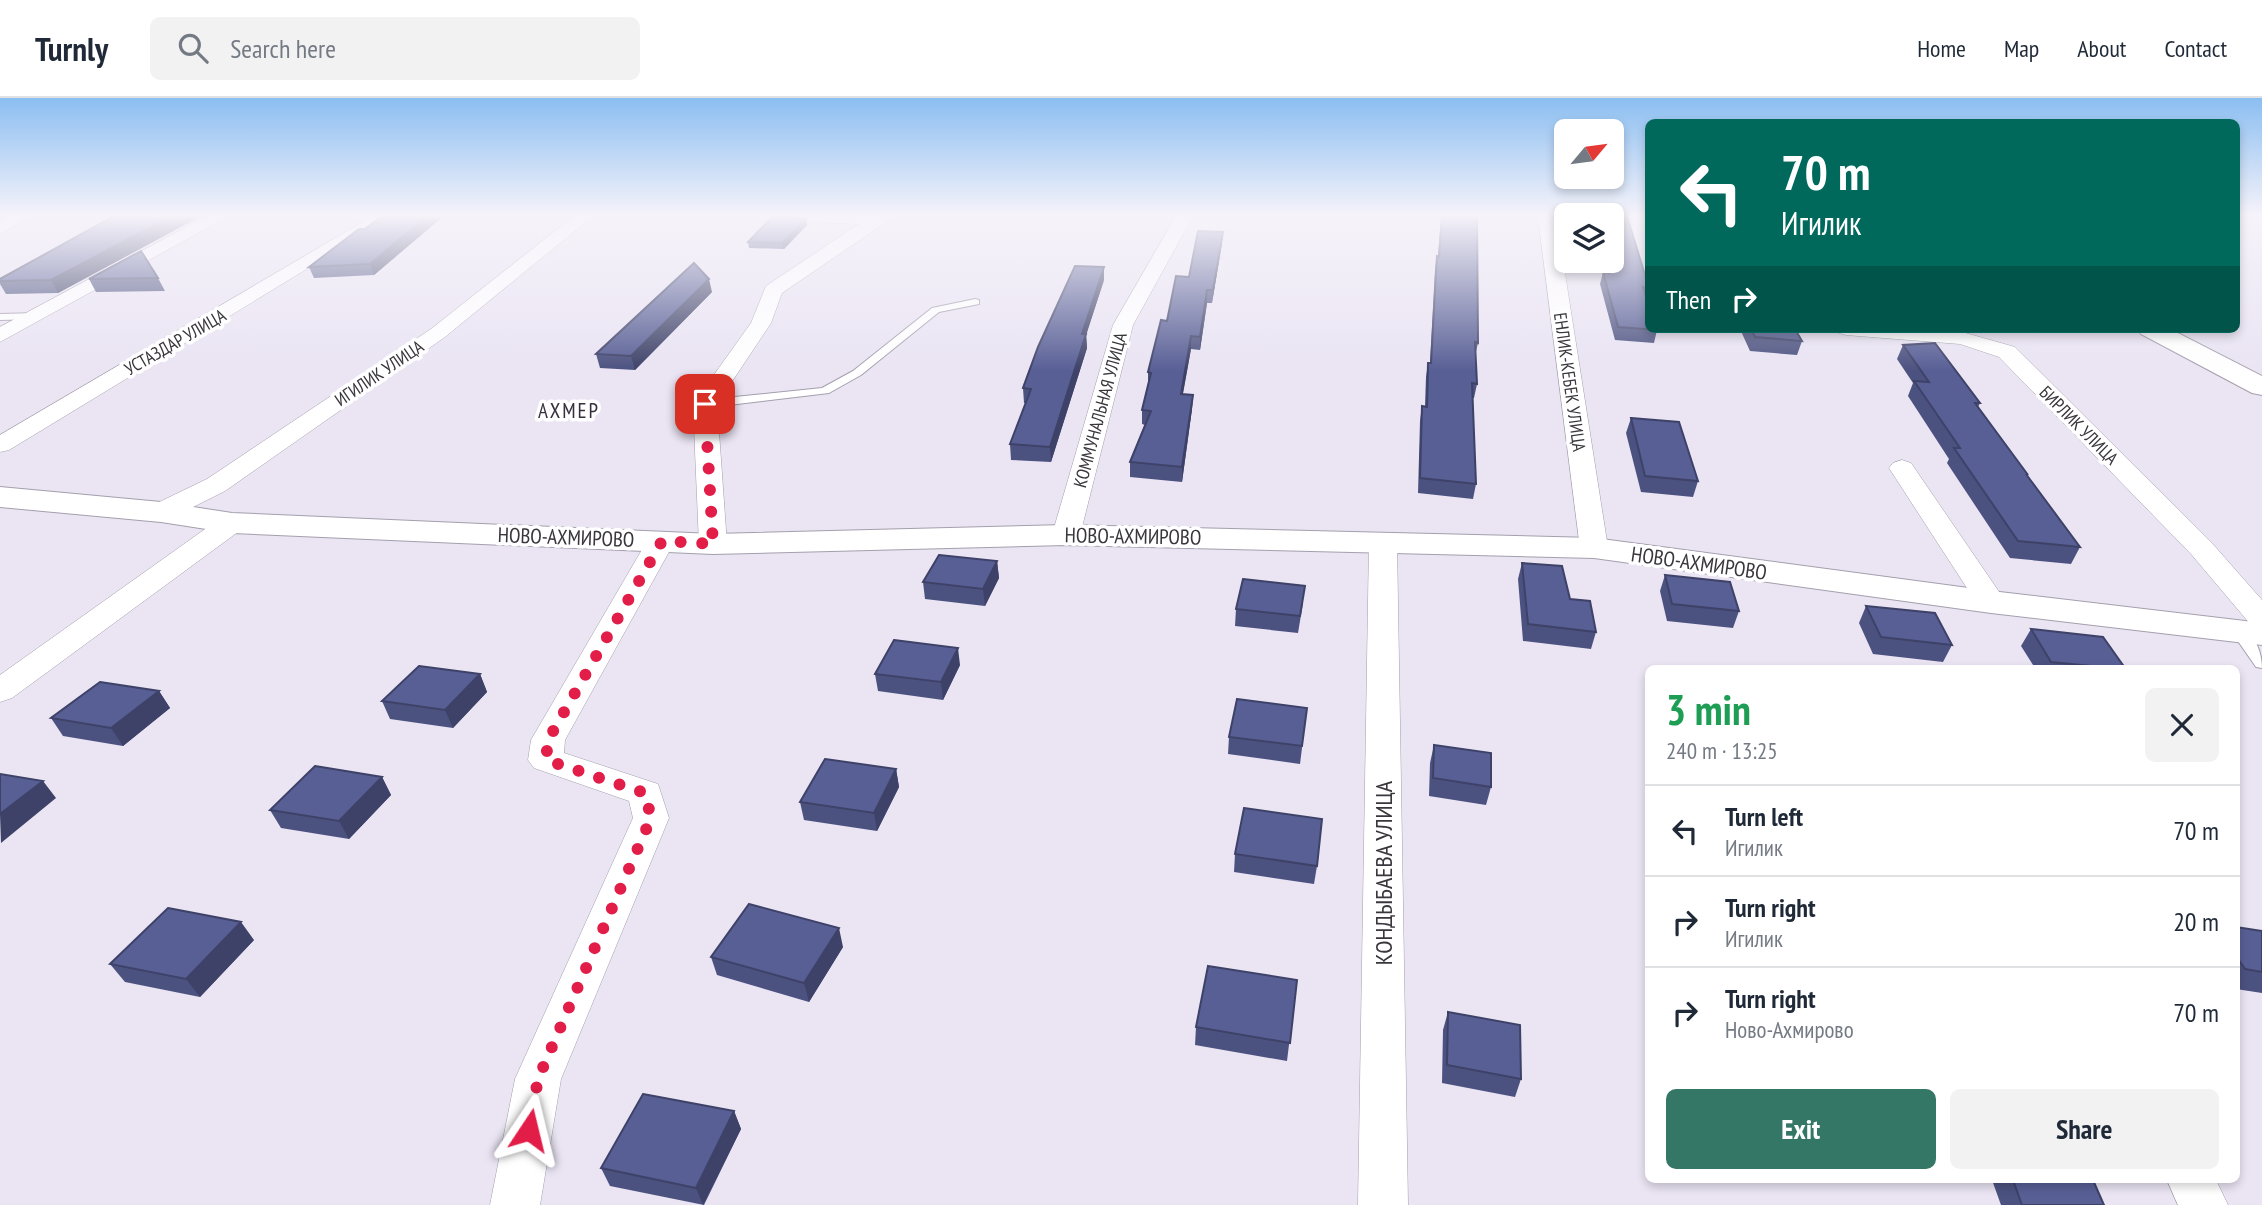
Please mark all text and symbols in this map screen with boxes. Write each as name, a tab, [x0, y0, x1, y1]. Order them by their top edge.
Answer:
search box	[150, 17, 640, 80]
text: Turnly	[35, 27, 108, 70]
icon: search	[174, 29, 212, 67]
text: Search here	[230, 32, 336, 65]
text: Home	[1917, 33, 1966, 64]
text: Map	[2004, 33, 2039, 64]
text: About	[2077, 33, 2126, 64]
text: Contact	[2164, 33, 2227, 64]
north arrow	[1554, 119, 1624, 189]
map controls	[1554, 119, 1624, 273]
text: 70 m	[1781, 140, 1870, 204]
icon: left	[1666, 147, 1757, 238]
text: Игилик	[1781, 202, 1861, 244]
button: layers	[1554, 203, 1624, 273]
icon: right	[1725, 280, 1763, 318]
text: Then	[1666, 283, 1711, 316]
street label: УСТАЗДАР УЛИЦА	[120, 303, 230, 380]
street label: ЕНЛИК-КЕБЕК УЛИЦА	[1549, 311, 1591, 453]
street label: КОММУНАЛЬНАЯ УЛИЦА	[1068, 329, 1132, 490]
street label: ИГИЛИК УЛИЦА	[330, 335, 428, 411]
pin	[675, 374, 735, 434]
street label: БИРЛИК УЛИЦА	[2035, 381, 2124, 470]
icon: arrive	[686, 385, 724, 423]
district label: АХМЕР	[538, 397, 600, 424]
street label: НОВО-АХМИРОВО	[497, 521, 635, 553]
street label: НОВО-АХМИРОВО	[1064, 521, 1202, 551]
street label: НОВО-АХМИРОВО	[1629, 540, 1769, 586]
text: 3 min	[1666, 682, 1751, 737]
button: close	[2145, 688, 2219, 762]
text: 240 m · 13:25	[1666, 736, 1778, 765]
street label: КОНДЫБАЕВА УЛИЦА	[1368, 780, 1399, 965]
text: Turn left	[1725, 800, 1803, 833]
icon: left	[1666, 812, 1704, 850]
text: 70 m	[2173, 814, 2219, 847]
text: Игилик	[1725, 833, 1783, 862]
text: Turn right	[1725, 891, 1816, 924]
icon: right	[1666, 903, 1704, 941]
text: 20 m	[2173, 905, 2219, 938]
text: Игилик	[1725, 924, 1783, 953]
text: Turn right	[1725, 982, 1816, 1015]
icon: right	[1666, 994, 1704, 1032]
text: 70 m	[2173, 996, 2219, 1029]
text: Ново-Ахмирово	[1725, 1015, 1854, 1044]
button: Exit	[1666, 1089, 1936, 1169]
button: Share	[1950, 1089, 2219, 1169]
position arrow	[492, 1093, 566, 1167]

